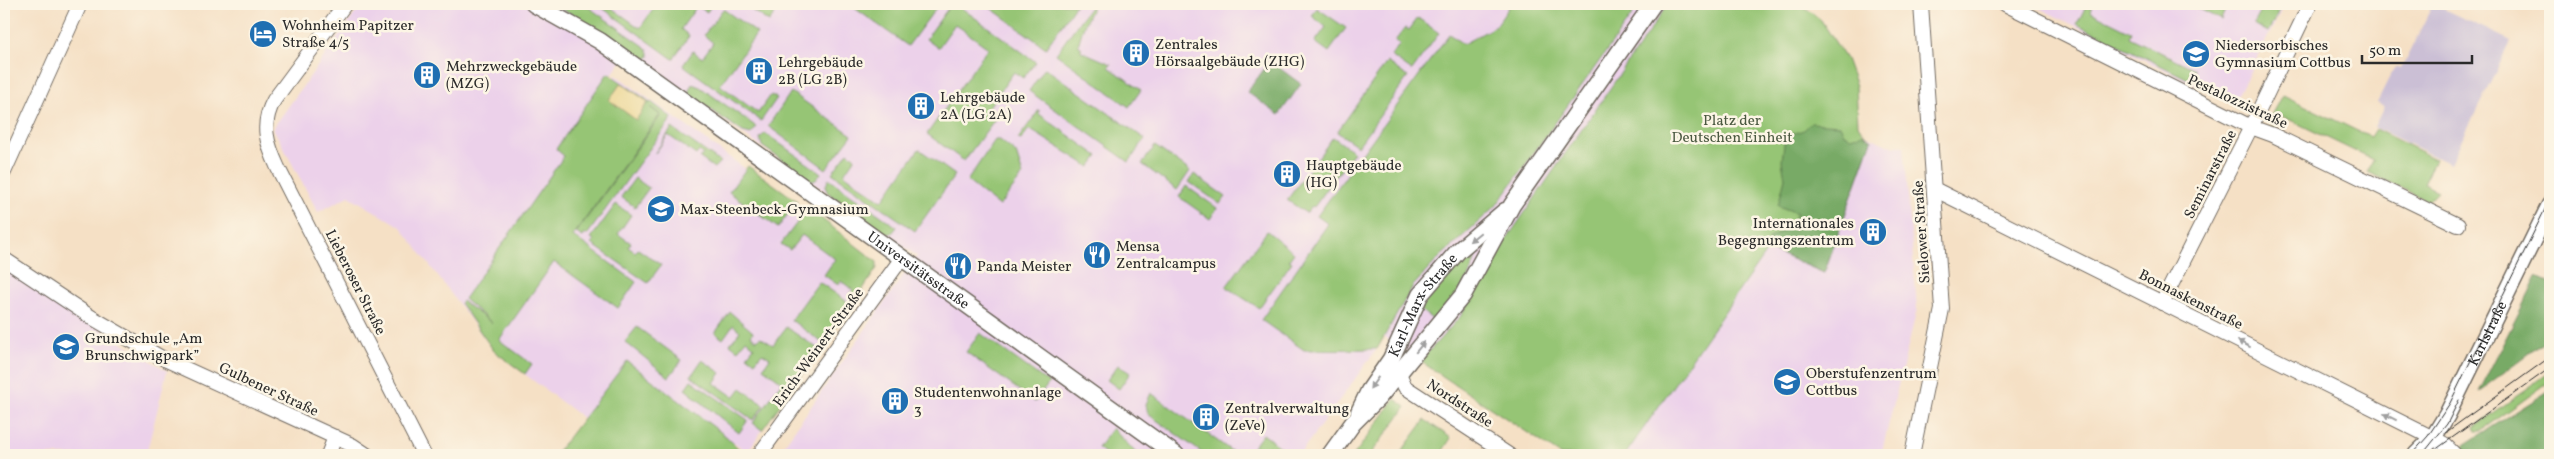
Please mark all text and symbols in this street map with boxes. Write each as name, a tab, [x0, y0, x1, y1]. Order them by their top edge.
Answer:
place label: Wohnheim Papitzer Straße 4/5	[282, 16, 414, 54]
hotel icon: Wohnheim Papitzer Straße 4/5	[248, 19, 278, 49]
scale bar	[2362, 32, 2472, 64]
place label: Zentrales Hörsaalgebäude (ZHG)	[1155, 35, 1304, 73]
place label: Niedersorbisches Gymnasium Cottbus	[2215, 36, 2351, 74]
building icon: Zentrales Hörsaalgebäude (ZHG)	[1121, 38, 1151, 68]
school or university icon: Niedersorbisches Gymnasium Cottbus	[2181, 39, 2211, 69]
text: 50 m	[2369, 41, 2401, 62]
place label: Lehrgebäude 2B (LG 2B)	[778, 53, 863, 91]
building icon: Lehrgebäude 2B (LG 2B)	[744, 56, 774, 86]
place label: Mehrzweckgebäude (MZG)	[446, 57, 577, 95]
building icon: Mehrzweckgebäude (MZG)	[412, 60, 442, 90]
street label: Pestalozzistraße	[2184, 70, 2291, 135]
place label: Lehrgebäude 2A (LG 2A)	[940, 88, 1025, 126]
building icon: Lehrgebäude 2A (LG 2A)	[906, 91, 936, 121]
park label: Platz der Deutschen Einheit	[1672, 111, 1792, 149]
street label: Seminarstraße	[2180, 127, 2243, 223]
place label: Hauptgebäude (HG)	[1306, 156, 1402, 194]
building icon: Hauptgebäude (HG)	[1272, 159, 1302, 189]
street label: Sielower Straße	[1908, 180, 1937, 284]
school or university icon: Max-Steenbeck-Gymnasium	[646, 194, 676, 224]
place label: Max-Steenbeck-Gymnasium	[680, 200, 869, 221]
place label: Internationales Begegnungszentrum	[1718, 214, 1854, 252]
building icon: Internationales Begegnungszentrum	[1858, 217, 1888, 247]
street label: Lieberoser Straße	[319, 226, 390, 339]
street label: Universitätsstraße	[862, 227, 973, 315]
one-way arrow	[1469, 231, 1482, 242]
place label: Mensa Zentralcampus	[1116, 237, 1216, 275]
restaurant icon: Mensa Zentralcampus	[1082, 240, 1112, 270]
street label: Karl-Marx-Straße	[1384, 250, 1463, 361]
restaurant icon: Panda Meister	[943, 251, 973, 281]
place label: Panda Meister	[977, 257, 1071, 278]
street label: Bonnaskenstraße	[2134, 265, 2246, 336]
street label: Erich-Weinert-Straße	[769, 284, 870, 412]
street label: Karlstraße	[2464, 298, 2513, 370]
place label: Grundschule „Am Brunschwigpark”	[85, 329, 203, 367]
school or university icon: Grundschule „Am Brunschwigpark”	[51, 332, 81, 362]
one-way arrow	[2237, 340, 2251, 348]
one-way arrow	[1414, 341, 1425, 354]
street label: Gulbener Straße	[215, 358, 322, 423]
place label: Oberstufenzentrum Cottbus	[1806, 364, 1937, 402]
school or university icon: Oberstufenzentrum Cottbus	[1772, 367, 1802, 397]
street label: Nordstraße	[1422, 375, 1497, 434]
one-way arrow	[1369, 376, 1379, 390]
place label: Studentenwohnanlage 3	[914, 383, 1061, 421]
building icon: Studentenwohnanlage 3	[880, 386, 910, 416]
place label: Zentralverwaltung (ZeVe)	[1225, 399, 1349, 437]
building icon: Zentralverwaltung (ZeVe)	[1191, 402, 1221, 432]
one-way arrow	[2382, 413, 2397, 421]

